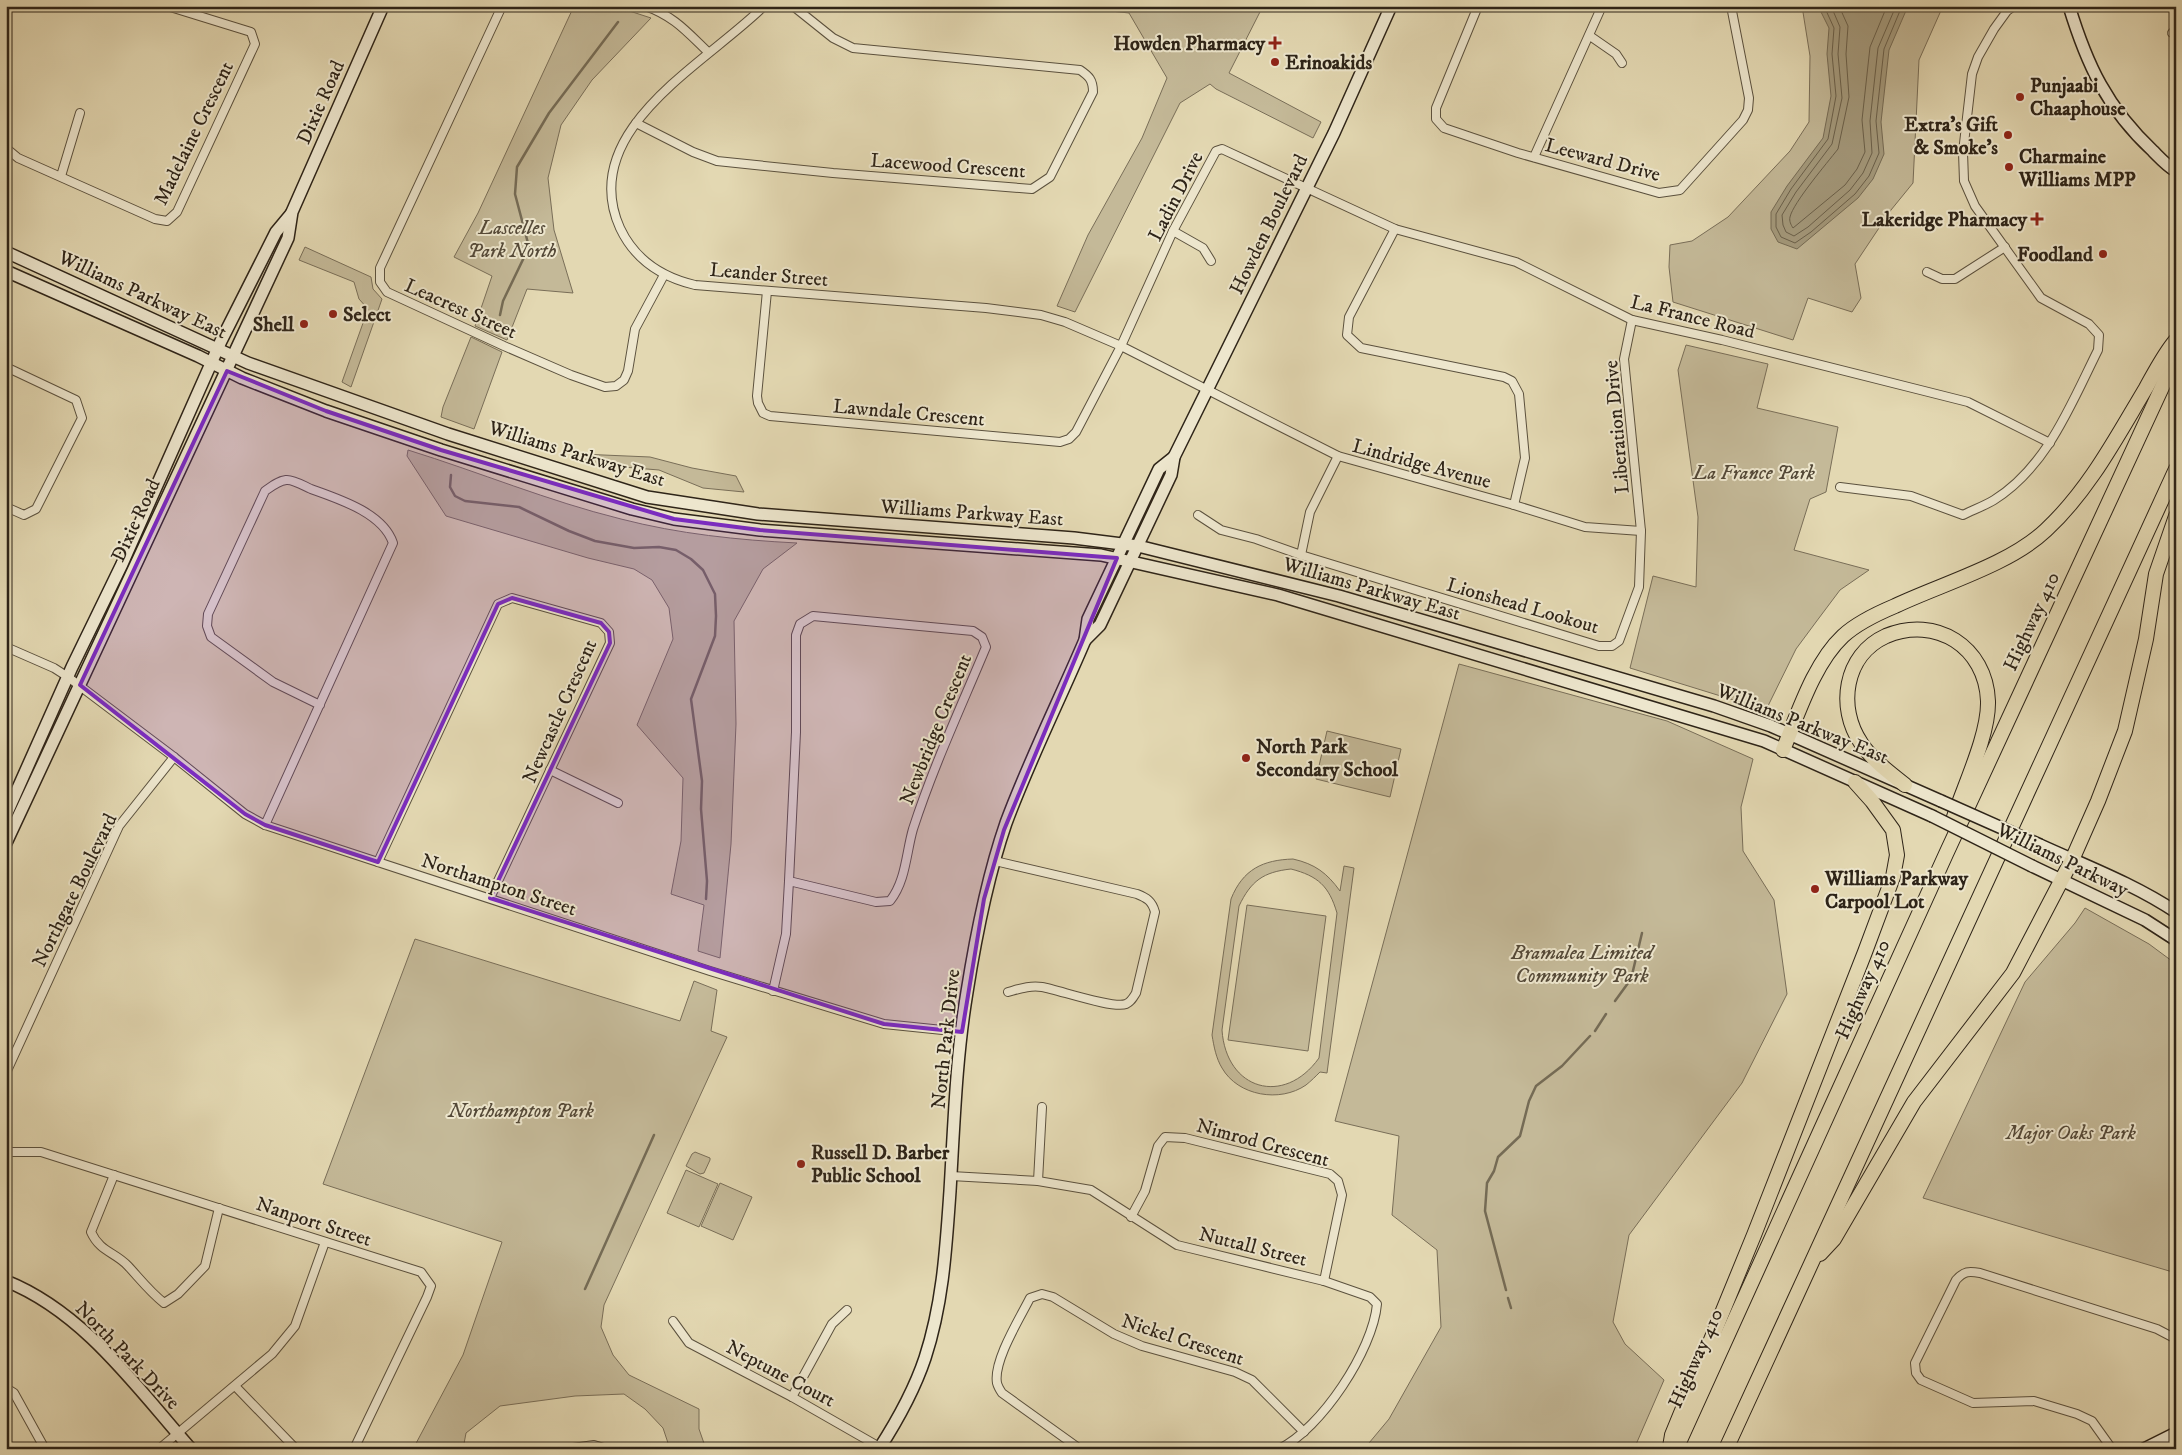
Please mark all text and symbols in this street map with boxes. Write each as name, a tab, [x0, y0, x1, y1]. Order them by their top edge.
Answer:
place label: Howden Pharmacy	[1113, 32, 1265, 57]
marker: Howden Pharmacy	[1269, 37, 1281, 49]
place label: Erinoakids	[1285, 51, 1372, 76]
marker: Erinoakids	[1269, 56, 1281, 68]
street label: Dixie Road	[292, 57, 351, 148]
street label: Madelaine Crescent	[149, 58, 240, 210]
place label: Punjaabi Chaaphouse	[2030, 74, 2126, 122]
marker: Punjaabi Chaaphouse	[2014, 91, 2026, 103]
place label: Extra's Gift & Smoke's	[1904, 113, 1999, 161]
marker: Extra's Gift & Smoke's	[2002, 129, 2014, 141]
street label: Leeward Drive	[1542, 133, 1663, 188]
place label: Charmaine Williams MPP	[2018, 145, 2136, 193]
street label: Ladin Drive	[1143, 148, 1210, 246]
street label: Lacewood Crescent	[869, 149, 1026, 184]
street label: Howden Boulevard	[1225, 150, 1314, 299]
marker: Charmaine Williams MPP	[2003, 161, 2015, 173]
place label: Lakeridge Pharmacy	[1862, 208, 2028, 233]
marker: Lakeridge Pharmacy	[2031, 213, 2043, 225]
park label: Lascelles Park North	[468, 216, 556, 264]
place label: Foodland	[2017, 243, 2094, 268]
street label: Williams Parkway East	[53, 245, 231, 345]
marker: Foodland	[2097, 248, 2109, 260]
street label: Leander Street	[709, 258, 829, 293]
street label: Leacrest Street	[400, 274, 520, 345]
street label: La France Road	[1628, 290, 1757, 345]
place label: Select	[343, 303, 392, 328]
marker: Select	[327, 308, 339, 320]
place label: Shell	[253, 313, 295, 338]
marker: Shell	[298, 318, 310, 330]
street label: Liberation Drive	[1599, 359, 1636, 495]
street label: Lawndale Crescent	[832, 394, 986, 433]
street label: Williams Parkway East	[484, 415, 668, 493]
street label: Lindridge Avenue	[1350, 434, 1494, 495]
park label: La France Park	[1692, 461, 1816, 486]
street label: Dixie Road	[106, 475, 167, 566]
street label: Williams Parkway East	[879, 495, 1064, 532]
street label: Williams Parkway East	[1279, 552, 1463, 627]
street label: Highway 410	[1999, 568, 2066, 675]
street label: Lionshead Lookout	[1444, 573, 1602, 640]
street label: Newcastle Crescent	[517, 636, 603, 787]
street label: Newbridge Crescent	[895, 650, 978, 809]
street label: Williams Parkway East	[1712, 678, 1892, 770]
place label: North Park Secondary School	[1256, 735, 1399, 783]
marker: North Park Secondary School	[1240, 752, 1252, 764]
street label: Northgate Boulevard	[27, 810, 123, 972]
street label: Williams Parkway	[1992, 817, 2133, 903]
street label: Northampton Street	[418, 849, 579, 922]
place label: Williams Parkway Carpool Lot	[1824, 867, 1969, 915]
marker: Williams Parkway Carpool Lot	[1809, 883, 1821, 895]
street label: Highway 410	[1830, 936, 1896, 1043]
park label: Bramalea Limited Community Park	[1510, 941, 1656, 989]
street label: North Park Drive	[927, 968, 966, 1110]
park label: Northampton Park	[447, 1099, 594, 1124]
street label: Nimrod Crescent	[1193, 1114, 1332, 1173]
park label: Major Oaks Park	[2004, 1121, 2136, 1146]
place label: Russell D. Barber Public School	[811, 1141, 950, 1189]
marker: Russell D. Barber Public School	[795, 1158, 807, 1170]
street label: Nanport Street	[253, 1192, 374, 1253]
street label: Nuttall Street	[1196, 1222, 1309, 1273]
street label: North Park Drive	[69, 1297, 185, 1415]
street label: Highway 410	[1663, 1305, 1729, 1412]
street label: Nickel Crescent	[1118, 1309, 1247, 1372]
street label: Neptune Court	[721, 1335, 839, 1414]

